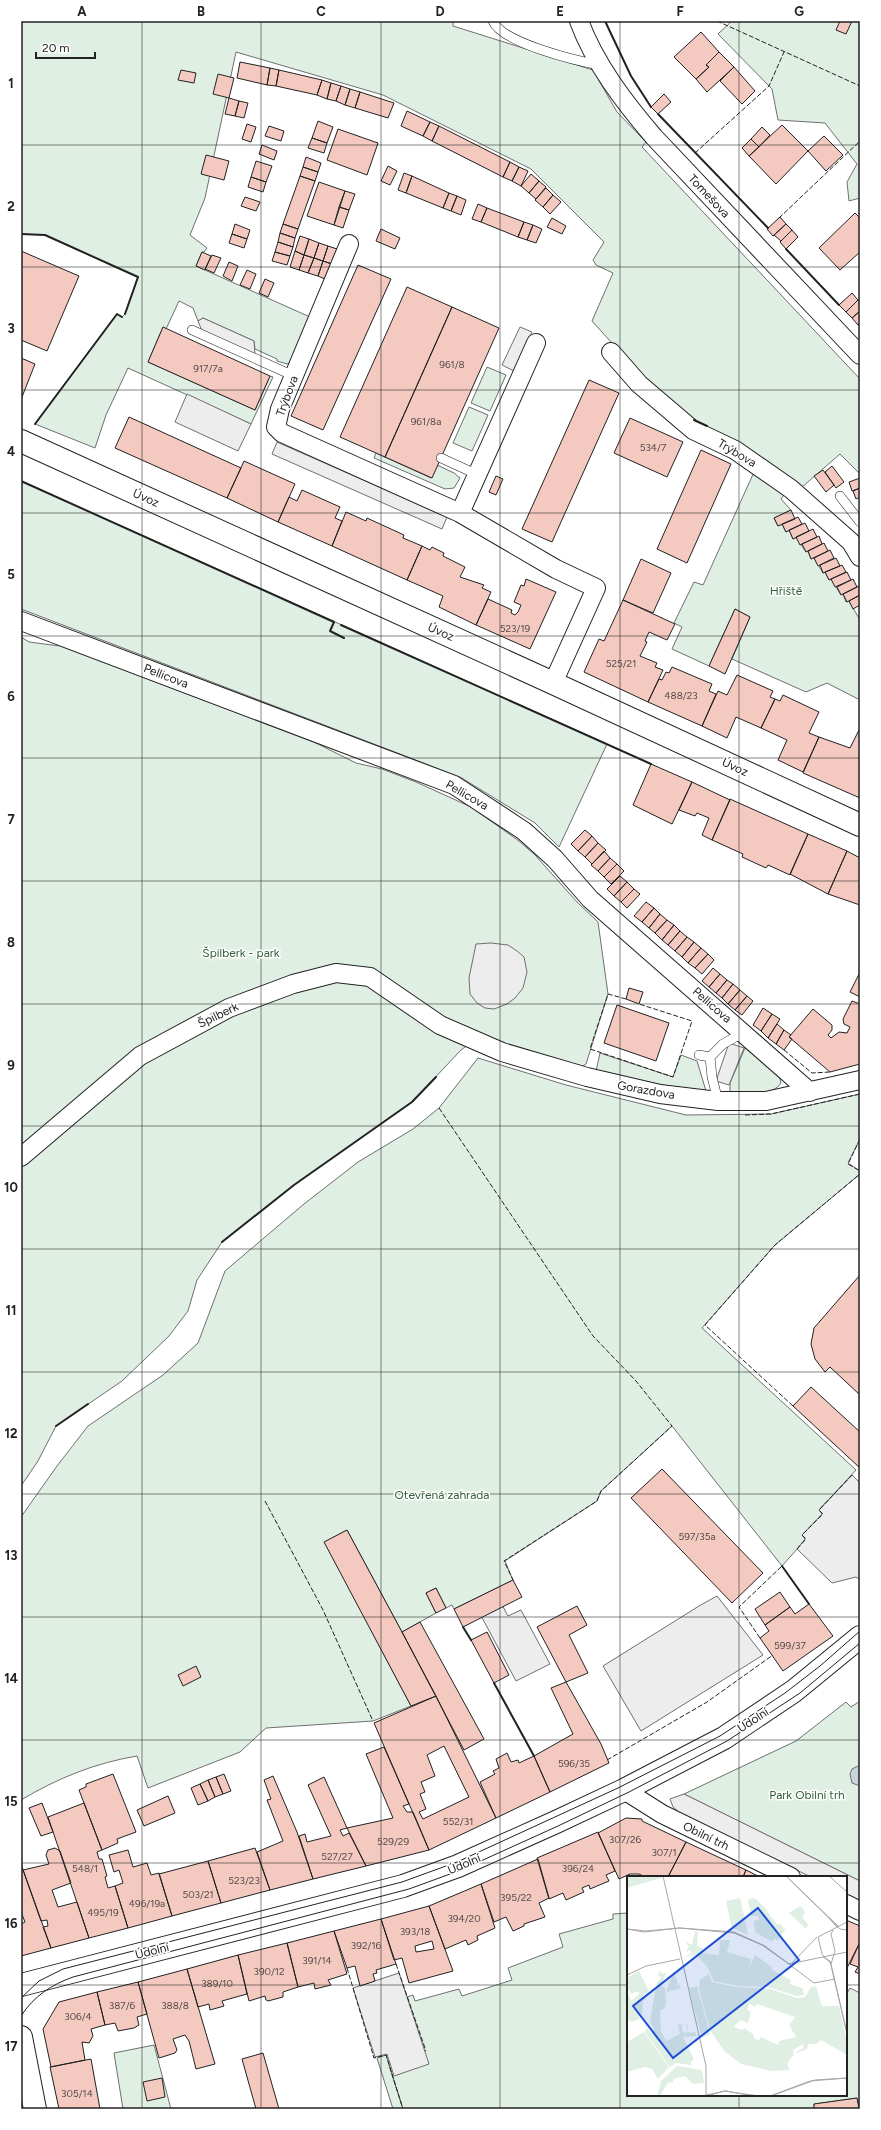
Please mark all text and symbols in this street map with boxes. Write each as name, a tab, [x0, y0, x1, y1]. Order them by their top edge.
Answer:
text: A	[77, 4, 87, 19]
text: B	[197, 4, 205, 19]
text: C	[316, 4, 326, 19]
text: D	[435, 4, 445, 19]
text: E	[556, 4, 564, 19]
text: F	[676, 4, 684, 19]
text: G	[794, 4, 804, 19]
scale bar	[36, 34, 95, 60]
text: 20 m	[42, 41, 70, 55]
text: 1	[8, 76, 14, 91]
street label: Tomešova	[685, 171, 733, 221]
text: 2	[7, 199, 15, 214]
text: 3	[7, 321, 15, 336]
house number: 961/8	[439, 358, 465, 371]
house number: 917/7a	[193, 362, 223, 375]
street label: Trýbova	[273, 374, 301, 418]
house number: 961/8a	[411, 415, 441, 428]
street label: Trýbova	[715, 436, 759, 470]
house number: 534/7	[640, 441, 667, 454]
text: 4	[7, 444, 15, 459]
street label: Úvoz	[131, 486, 161, 510]
text: 5	[7, 567, 15, 582]
park label: Hřiště	[770, 584, 803, 598]
street label: Úvoz	[426, 620, 456, 644]
house number: 523/19	[500, 622, 531, 635]
house number: 525/21	[606, 657, 636, 670]
street label: Pellicova	[142, 661, 190, 691]
text: 6	[7, 689, 15, 704]
house number: 488/23	[664, 689, 698, 702]
street label: Úvoz	[720, 755, 750, 779]
street label: Pellicova	[443, 777, 491, 813]
text: 7	[7, 812, 15, 827]
text: 8	[7, 935, 15, 950]
park label: Špilberk - park	[202, 946, 280, 960]
street label: Pellicova	[690, 984, 734, 1026]
street label: Špilberk	[195, 999, 241, 1031]
text: 9	[7, 1058, 15, 1073]
street label: Gorazdova	[616, 1078, 676, 1102]
text: 10	[4, 1180, 18, 1195]
text: 11	[6, 1303, 16, 1318]
text: 12	[4, 1426, 18, 1441]
park label: Otevřená zahrada	[395, 1488, 489, 1502]
house number: 597/35a	[679, 1530, 715, 1543]
text: 13	[5, 1548, 17, 1563]
house number: 599/37	[774, 1639, 807, 1652]
text: 14	[4, 1671, 18, 1686]
street label: Údolní	[735, 1704, 772, 1735]
house number: 596/35	[558, 1757, 590, 1770]
park label: Park Obilní trh	[769, 1788, 845, 1802]
text: 15	[4, 1794, 18, 1809]
house number: 552/31	[443, 1815, 473, 1828]
street label: Obilní trh	[681, 1819, 732, 1853]
house number: 307/26	[609, 1833, 642, 1846]
house number: 529/29	[377, 1835, 409, 1848]
house number: 307/1	[651, 1846, 677, 1859]
house number: 527/27	[321, 1850, 353, 1863]
street label: Údolní	[445, 1850, 484, 1877]
house number: 548/1	[72, 1862, 98, 1875]
house number: 396/24	[562, 1862, 594, 1875]
house number: 523/23	[228, 1874, 260, 1887]
inset map	[627, 1876, 847, 2096]
house number: 503/21	[182, 1888, 214, 1901]
house number: 395/22	[500, 1891, 532, 1904]
house number: 496/19a	[129, 1897, 165, 1910]
house number: 495/19	[87, 1906, 119, 1919]
house number: 394/20	[447, 1912, 481, 1925]
text: 16	[4, 1916, 18, 1931]
house number: 393/18	[400, 1925, 430, 1938]
house number: 392/16	[351, 1939, 382, 1952]
street label: Údolní	[134, 1940, 172, 1962]
house number: 391/14	[302, 1954, 332, 1967]
house number: 390/12	[253, 1965, 285, 1978]
house number: 389/10	[201, 1977, 233, 1990]
house number: 387/6	[109, 1999, 136, 2012]
house number: 388/8	[161, 1999, 189, 2012]
house number: 306/4	[64, 2010, 92, 2023]
text: 17	[5, 2039, 17, 2054]
house number: 305/14	[61, 2087, 93, 2100]

